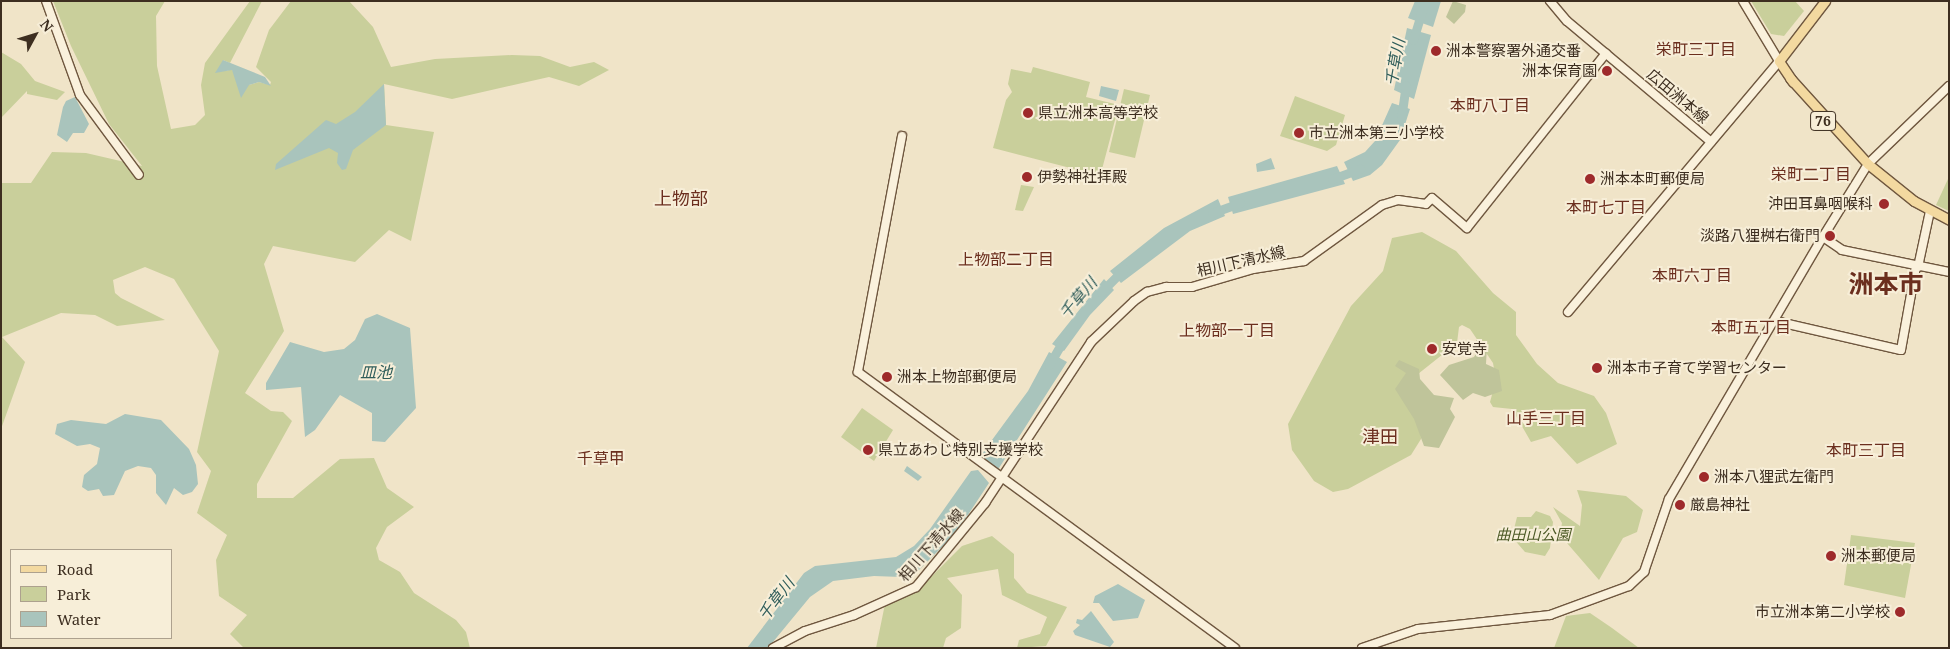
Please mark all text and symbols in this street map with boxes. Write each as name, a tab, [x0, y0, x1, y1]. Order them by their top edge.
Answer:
north arrow	[10, 10, 60, 60]
text: N	[36, 15, 58, 36]
water label: 千草川	[1381, 37, 1409, 87]
district label: 栄町三丁目	[1656, 39, 1736, 59]
place label: 洲本警察署外通交番	[1446, 42, 1581, 60]
marker: 洲本警察署外通交番	[1430, 45, 1442, 57]
place label: 洲本保育園	[1522, 62, 1597, 80]
marker: 洲本保育園	[1601, 65, 1613, 77]
street label: 広田洲本線	[1643, 65, 1713, 127]
district label: 本町八丁目	[1450, 95, 1530, 115]
place label: 県立洲本高等学校	[1038, 104, 1158, 122]
marker: 県立洲本高等学校	[1022, 107, 1034, 119]
road number: 76	[1809, 110, 1837, 132]
place label: 市立洲本第三小学校	[1309, 124, 1444, 142]
marker: 市立洲本第三小学校	[1293, 127, 1305, 139]
district label: 栄町二丁目	[1771, 164, 1851, 184]
place label: 伊勢神社拝殿	[1037, 168, 1127, 186]
place label: 洲本本町郵便局	[1600, 170, 1705, 188]
marker: 伊勢神社拝殿	[1021, 171, 1033, 183]
marker: 洲本本町郵便局	[1584, 173, 1596, 185]
district label: 上物部	[654, 187, 708, 209]
place label: 沖田耳鼻咽喉科	[1768, 195, 1873, 213]
district label: 本町七丁目	[1566, 197, 1646, 217]
marker: 沖田耳鼻咽喉科	[1877, 197, 1891, 211]
place label: 淡路八狸桝右衛門	[1700, 227, 1820, 245]
marker: 淡路八狸桝右衛門	[1824, 230, 1836, 242]
street label: 相川下清水線	[1195, 242, 1287, 280]
district label: 上物部二丁目	[958, 249, 1054, 269]
district label: 本町六丁目	[1652, 265, 1732, 285]
district label: 洲本市	[1849, 268, 1923, 298]
water label: 千草川	[1055, 273, 1101, 323]
district label: 本町五丁目	[1711, 317, 1791, 337]
district label: 上物部一丁目	[1179, 320, 1275, 340]
place label: 安覚寺	[1442, 340, 1487, 358]
marker: 安覚寺	[1426, 343, 1438, 355]
place label: 洲本市子育て学習センター	[1607, 359, 1787, 377]
water label: 皿池	[360, 362, 392, 382]
marker: 洲本市子育て学習センター	[1591, 362, 1603, 374]
place label: 洲本上物部郵便局	[897, 368, 1017, 386]
marker: 洲本上物部郵便局	[881, 371, 893, 383]
district label: 山手三丁目	[1506, 408, 1586, 428]
district label: 津田	[1362, 425, 1398, 447]
district label: 本町三丁目	[1826, 440, 1906, 460]
place label: 県立あわじ特別支援学校	[878, 441, 1043, 459]
marker: 県立あわじ特別支援学校	[862, 444, 874, 456]
district label: 千草甲	[577, 448, 625, 468]
place label: 洲本八狸武左衛門	[1714, 468, 1834, 486]
marker: 洲本八狸武左衛門	[1698, 471, 1710, 483]
place label: 厳島神社	[1690, 496, 1750, 514]
marker: 厳島神社	[1674, 499, 1686, 511]
street label: 相川下清水線	[895, 505, 967, 585]
park label: 曲田山公園	[1496, 526, 1570, 544]
place label: 洲本郵便局	[1841, 547, 1916, 565]
legend	[10, 549, 172, 639]
marker: 洲本郵便局	[1825, 550, 1837, 562]
text: Road	[57, 559, 93, 579]
water label: 千草川	[754, 574, 798, 624]
text: Park	[57, 584, 90, 604]
place label: 市立洲本第二小学校	[1755, 603, 1890, 621]
marker: 市立洲本第二小学校	[1894, 606, 1906, 618]
text: Water	[57, 609, 100, 629]

